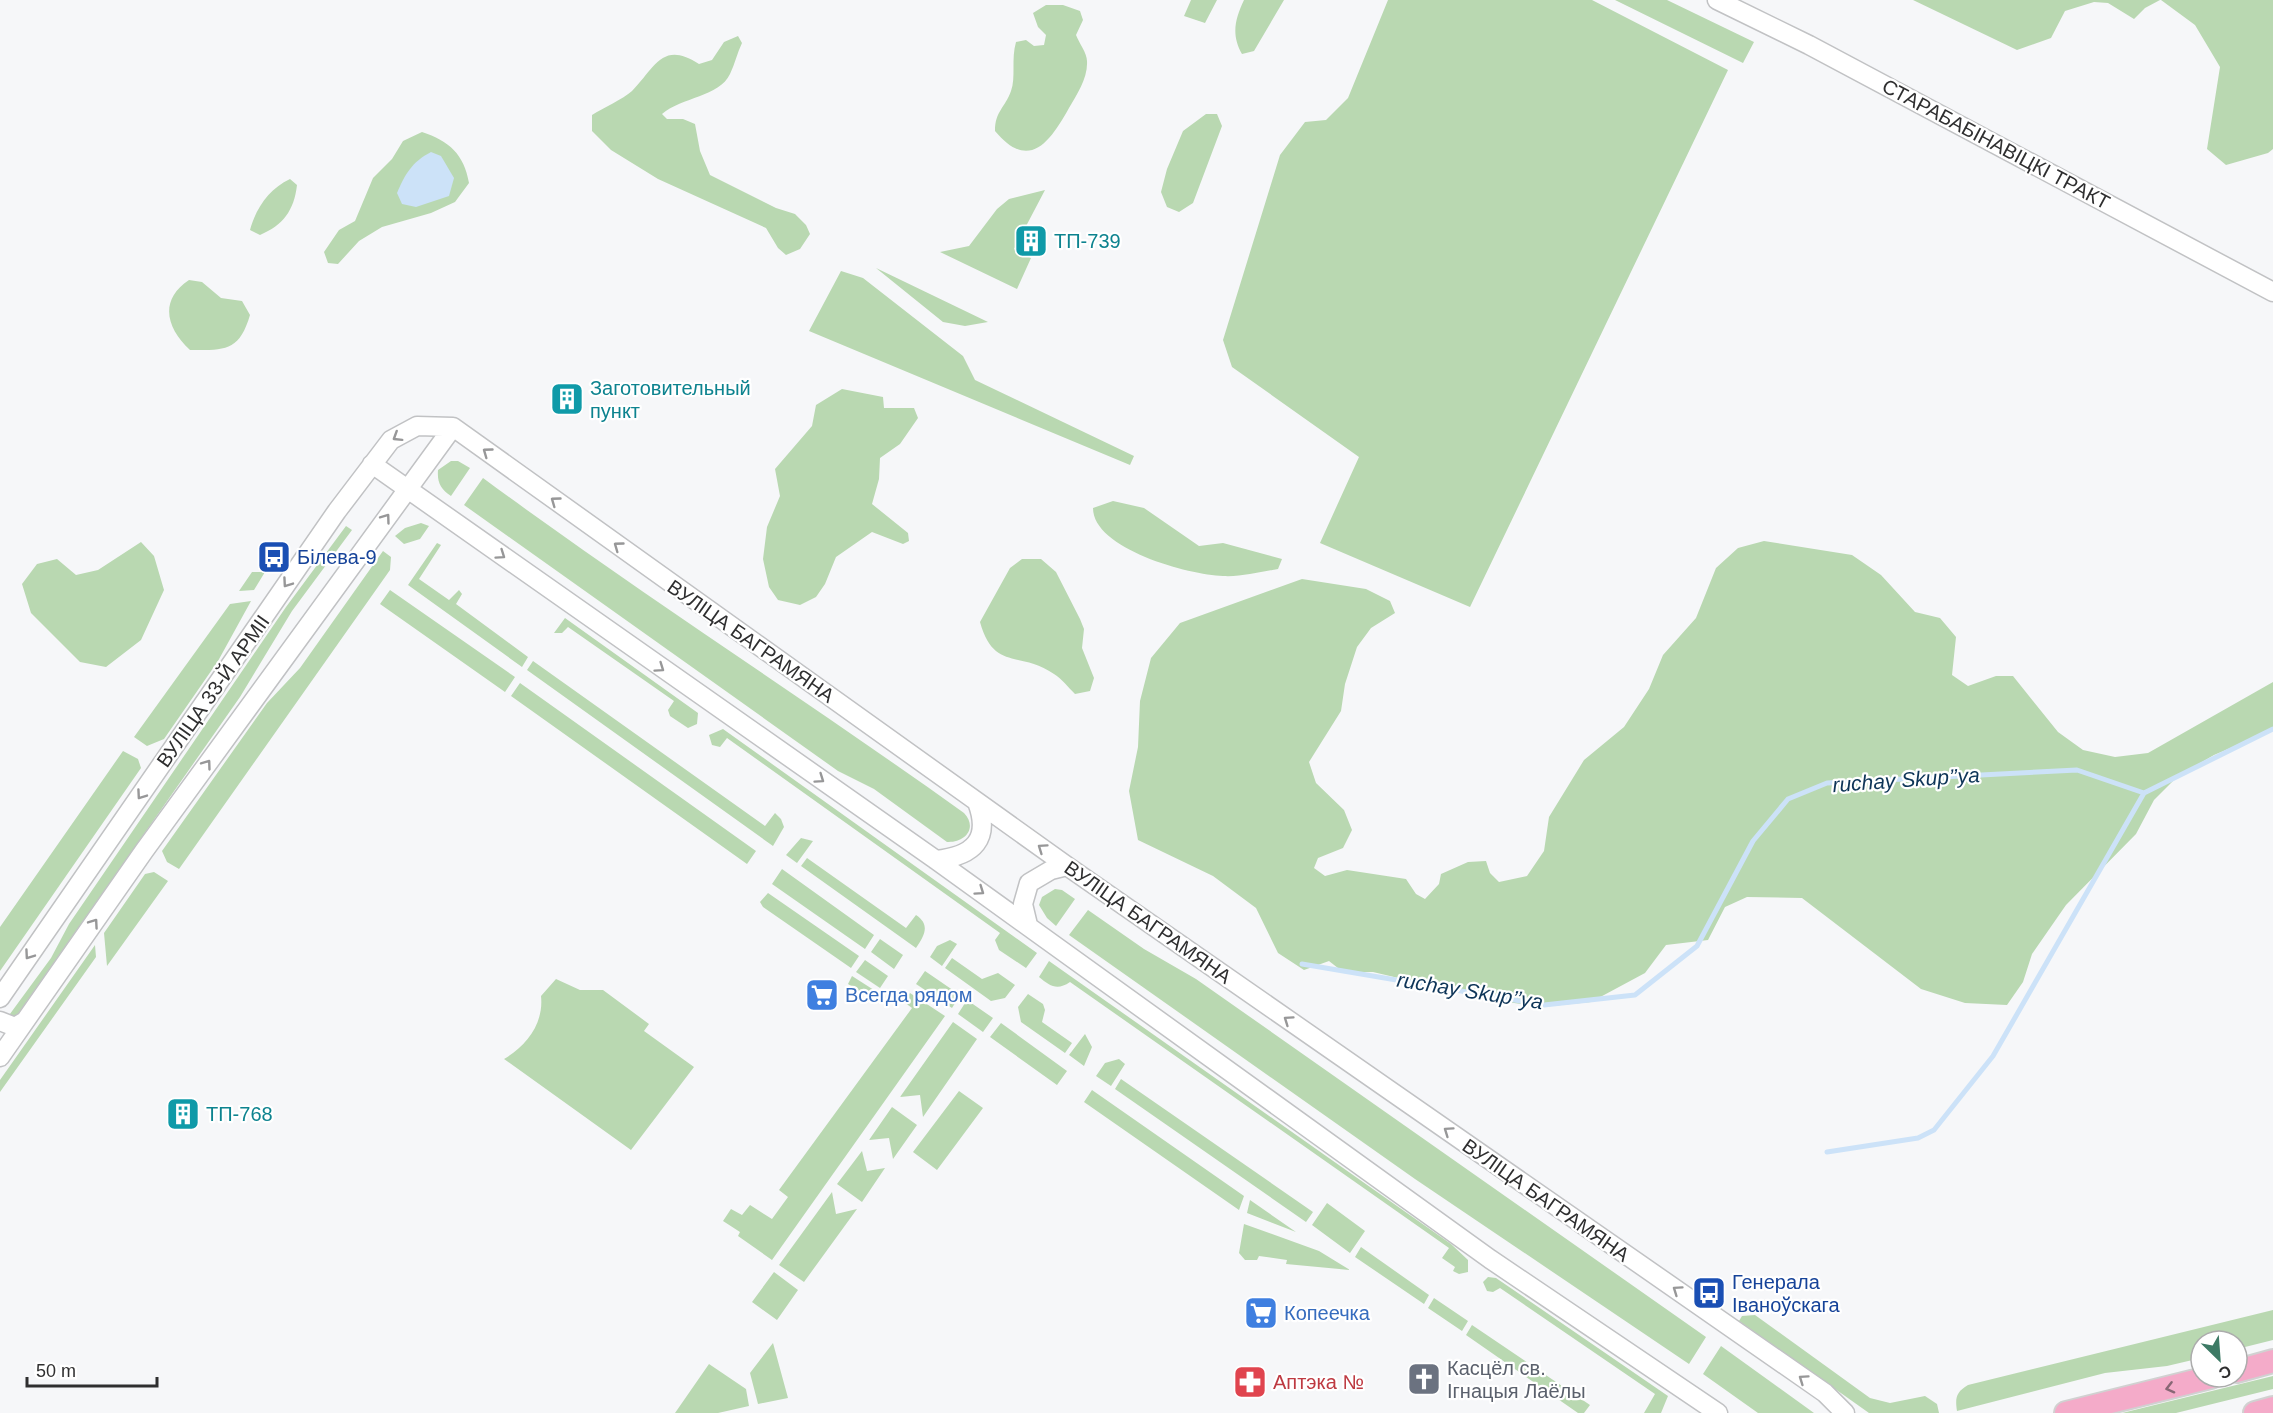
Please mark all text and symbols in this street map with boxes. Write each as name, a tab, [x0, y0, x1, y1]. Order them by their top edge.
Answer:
street label: СТАРАБАБІНАВІЦКІ ТРАКТ	[1879, 75, 2113, 213]
building icon: ТП-739	[1013, 223, 1049, 259]
place label: ТП-739	[1054, 230, 1121, 252]
place label: Заготовительный пункт	[590, 377, 751, 422]
building icon: Заготовительный пункт	[549, 381, 585, 417]
one-way arrow	[393, 430, 404, 441]
one-way arrow	[482, 448, 493, 459]
one-way arrow	[551, 497, 562, 508]
one-way arrow	[379, 514, 390, 525]
bus stop icon: Білева-9	[256, 539, 292, 575]
one-way arrow	[613, 542, 624, 553]
place label: Білева-9	[297, 546, 377, 568]
one-way arrow	[494, 548, 505, 559]
street label: ВУЛІЦА БАГРАМЯНА	[664, 575, 839, 707]
one-way arrow	[283, 576, 294, 587]
street label: ВУЛІЦА 33-Й АРМІІ	[152, 610, 274, 771]
one-way arrow	[654, 661, 665, 672]
one-way arrow	[200, 760, 211, 771]
water label: ruchay Skup’’ya	[1832, 763, 1980, 796]
one-way arrow	[814, 772, 825, 783]
one-way arrow	[137, 789, 148, 800]
one-way arrow	[1037, 844, 1048, 855]
street label: ВУЛІЦА БАГРАМЯНА	[1061, 856, 1236, 988]
one-way arrow	[974, 884, 985, 895]
one-way arrow	[87, 919, 98, 930]
one-way arrow	[25, 949, 36, 960]
water label: ruchay Skup’’ya	[1395, 968, 1545, 1013]
supermarket icon: Всегда рядом	[804, 977, 840, 1013]
place label: Всегда рядом	[845, 984, 972, 1006]
one-way arrow	[1283, 1016, 1294, 1027]
building icon: ТП-768	[165, 1096, 201, 1132]
place label: ТП-768	[206, 1103, 273, 1125]
one-way arrow	[1443, 1127, 1454, 1138]
street label: ВУЛІЦА БАГРАМЯНА	[1459, 1134, 1634, 1266]
place label: Генерала Іваноўскага	[1732, 1271, 1840, 1316]
bus stop icon: Генерала Іваноўскага	[1691, 1275, 1727, 1311]
one-way arrow	[1672, 1286, 1683, 1297]
supermarket icon: Копеечка	[1243, 1295, 1279, 1331]
place label: Копеечка	[1284, 1302, 1371, 1324]
north arrow	[2189, 1329, 2249, 1389]
scale bar	[27, 1350, 158, 1388]
place label: Касцёл св. Ігнацыя Лаёлы	[1447, 1357, 1586, 1402]
text: 50 m	[36, 1361, 76, 1381]
church icon: Касцёл св. Ігнацыя Лаёлы	[1406, 1361, 1442, 1397]
text: С	[2216, 1362, 2234, 1382]
pharmacy icon: Аптэка №	[1232, 1364, 1268, 1400]
place label: Аптэка №	[1273, 1371, 1364, 1393]
one-way arrow	[1799, 1375, 1810, 1386]
one-way arrow	[2165, 1380, 2175, 1393]

